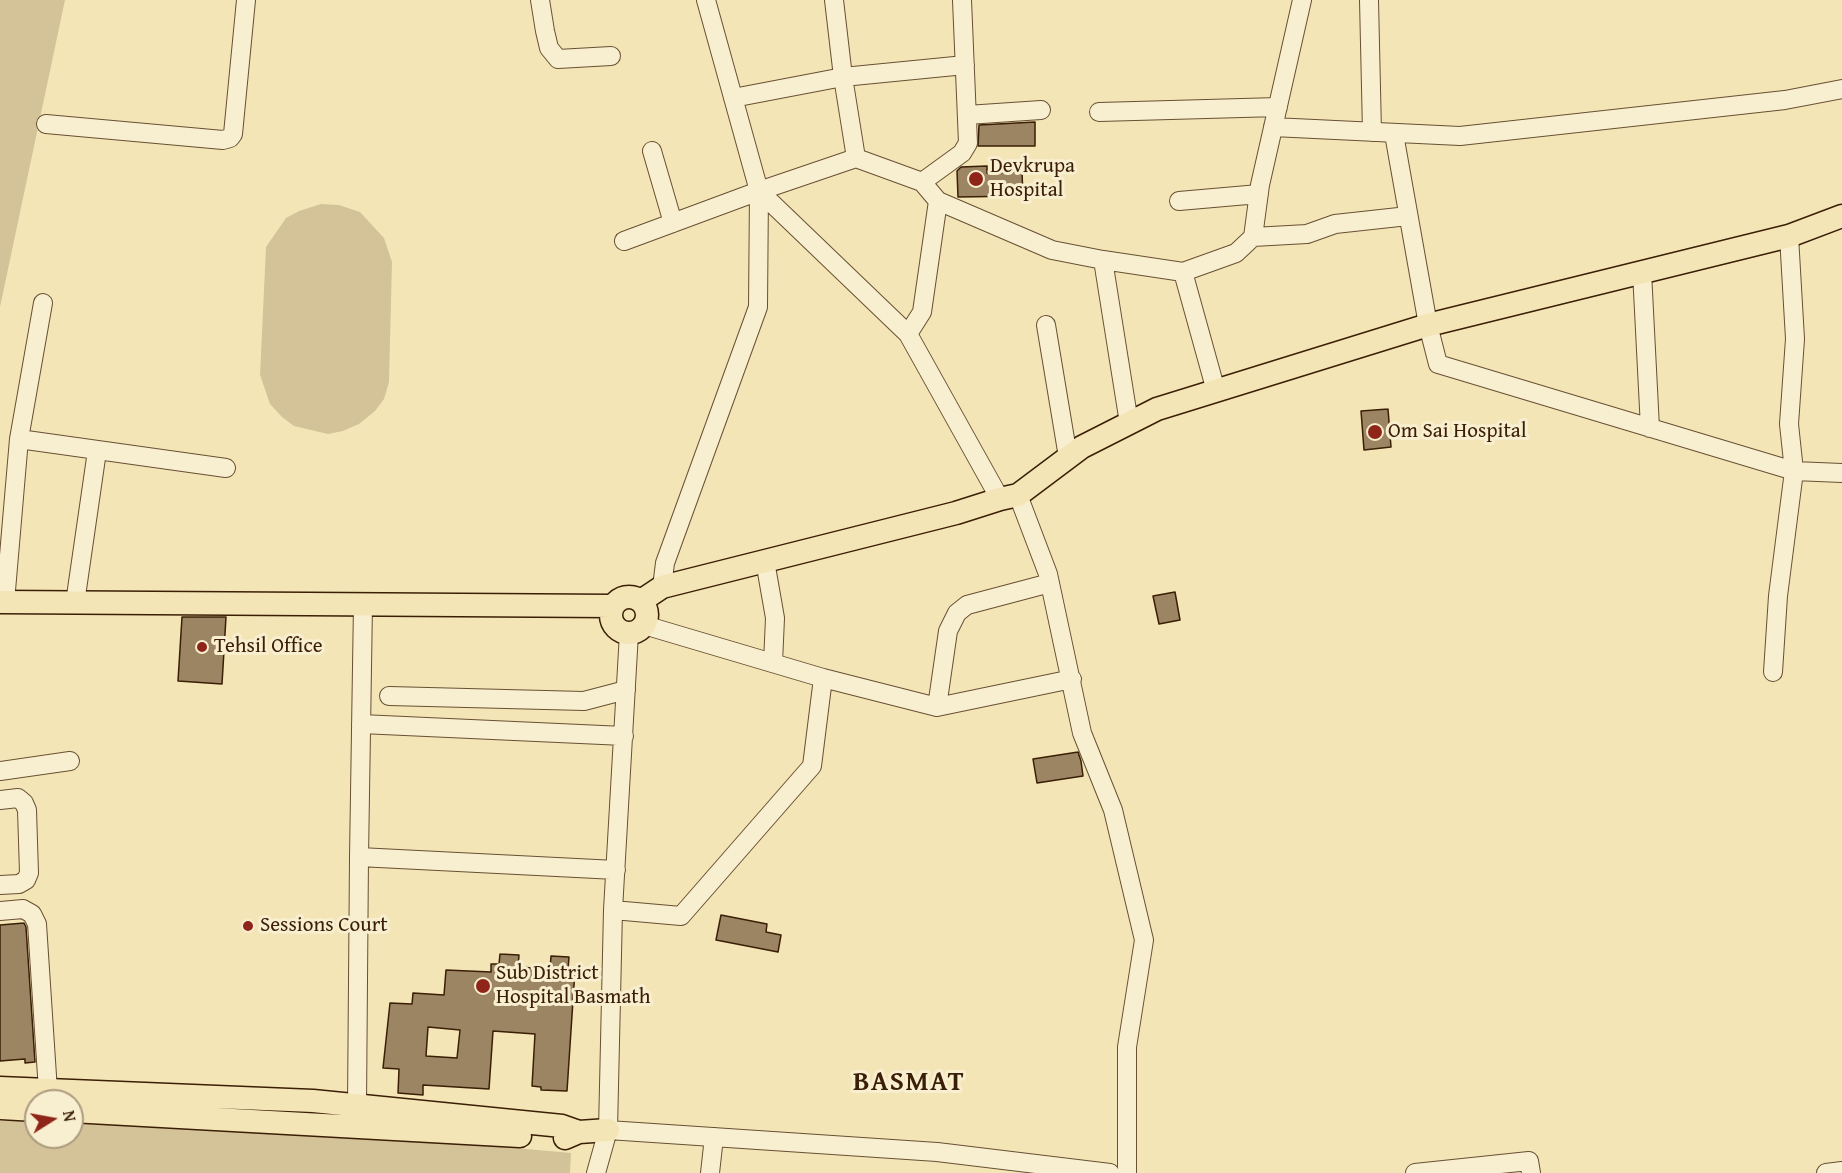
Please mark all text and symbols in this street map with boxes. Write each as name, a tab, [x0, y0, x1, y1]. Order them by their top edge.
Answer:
place label: Devkrupa Hospital	[990, 154, 1075, 204]
marker: Devkrupa Hospital	[967, 170, 985, 188]
place label: Om Sai Hospital	[1388, 419, 1527, 445]
marker: Om Sai Hospital	[1366, 423, 1384, 441]
place label: Tehsil Office	[214, 634, 323, 660]
marker: Tehsil Office	[195, 640, 209, 654]
place label: Sessions Court	[260, 913, 388, 939]
marker: Sessions Court	[241, 919, 255, 933]
place label: Sub District Hospital Basmath	[496, 961, 651, 1011]
marker: Sub District Hospital Basmath	[474, 977, 492, 995]
district label: BASMAT	[853, 1067, 965, 1099]
north arrow	[24, 1089, 84, 1149]
text: N	[57, 1108, 83, 1123]

